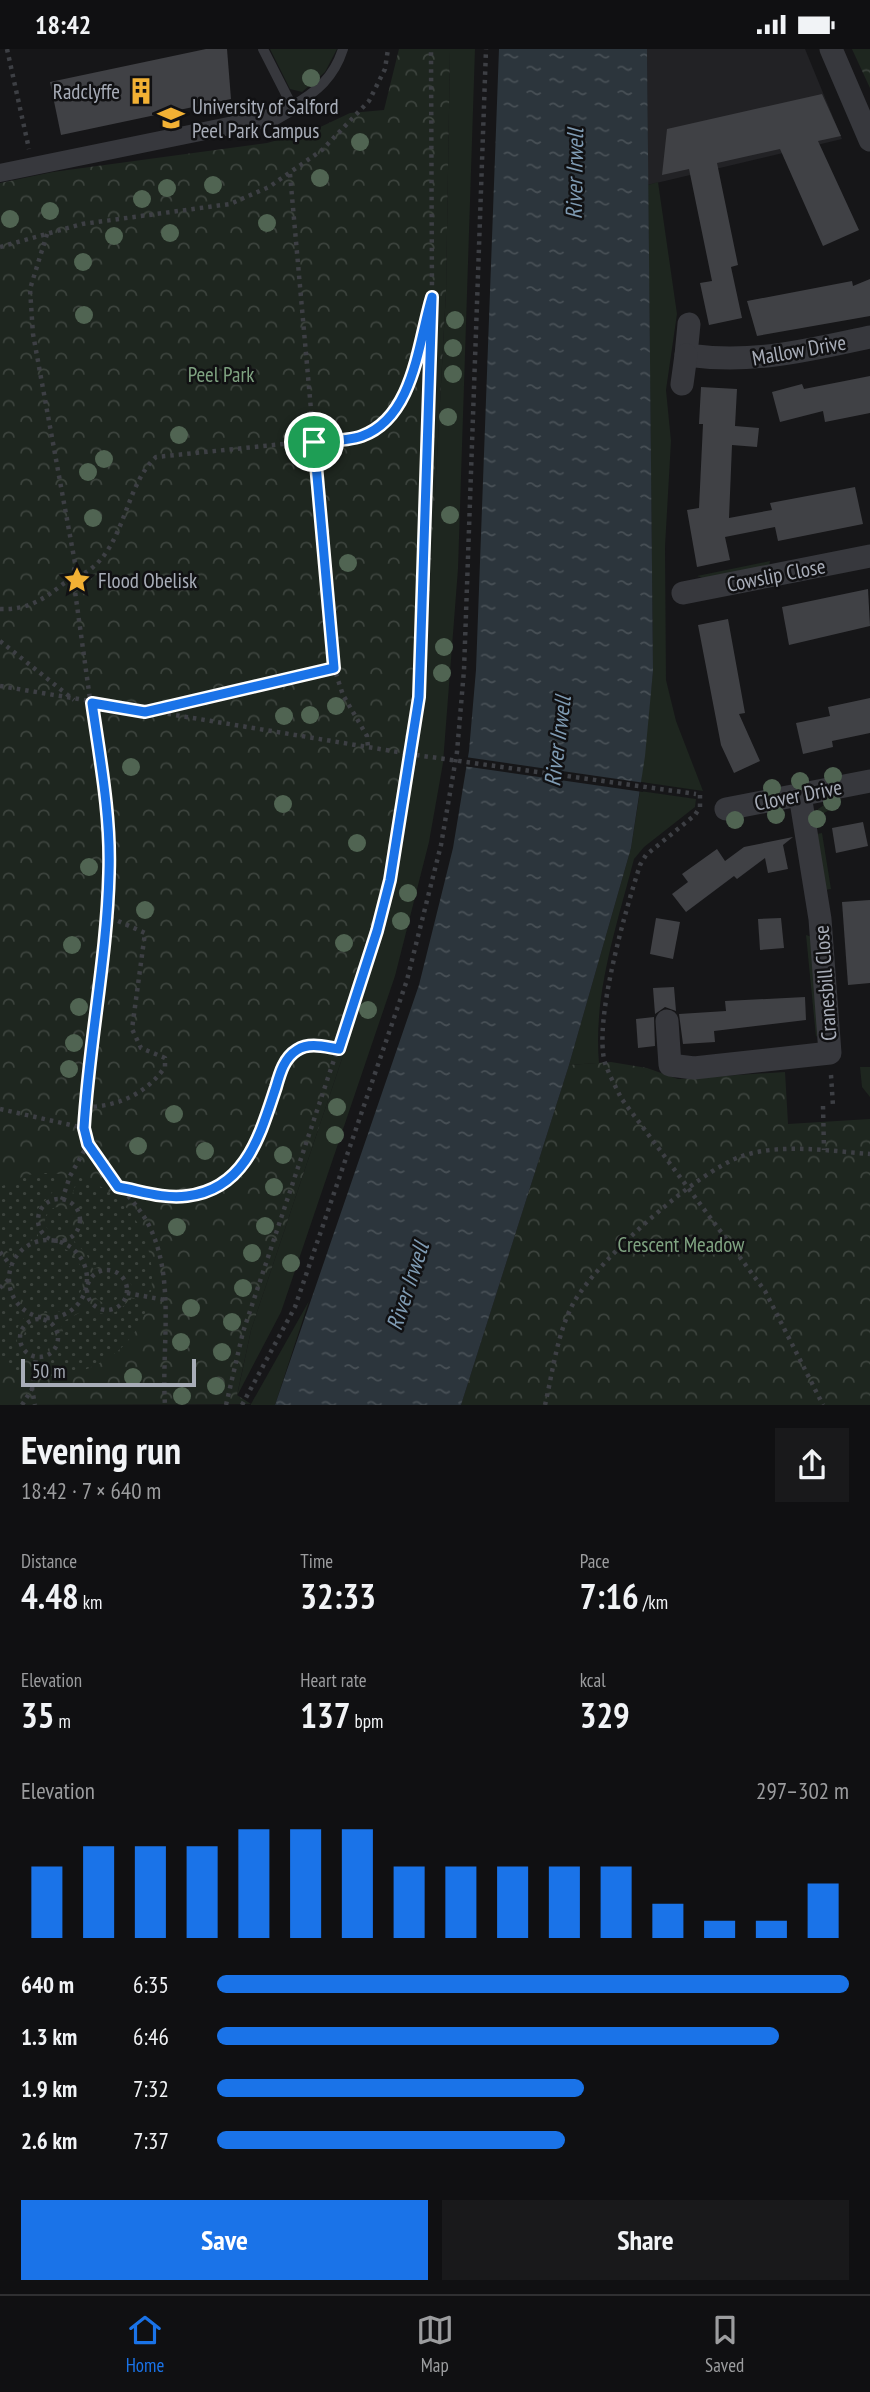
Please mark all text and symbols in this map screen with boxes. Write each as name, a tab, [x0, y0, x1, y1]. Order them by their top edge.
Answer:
text: 18:42	[35, 8, 91, 41]
building icon: Radclyffe	[126, 76, 156, 106]
place label: Radclyffe	[53, 78, 120, 105]
place label: University of Salford Peel Park Campus	[192, 93, 338, 144]
school or university icon: University of Salford Peel Park Campus	[156, 103, 186, 133]
water label: River Irwell	[559, 126, 589, 220]
street label: Mallow Drive	[750, 328, 848, 372]
park label: Peel Park	[188, 361, 254, 388]
pin	[284, 412, 344, 472]
icon: arrive	[295, 423, 333, 461]
street label: Cowslip Close	[724, 552, 828, 598]
place icon: Flood Obelisk	[62, 565, 92, 595]
place label: Flood Obelisk	[98, 567, 197, 594]
water label: River Irwell	[537, 692, 577, 788]
street label: Clover Drive	[752, 773, 844, 817]
street label: Cranesbill Close	[807, 924, 843, 1042]
park label: Crescent Meadow	[618, 1231, 745, 1258]
water label: River Irwell	[379, 1236, 436, 1334]
scale bar	[21, 1356, 196, 1388]
text: 50 m	[32, 1359, 66, 1383]
text: Evening run	[21, 1425, 181, 1474]
button: share	[775, 1428, 849, 1502]
text: 18:42 · 7 × 640 m	[21, 1476, 161, 1505]
text: Distance	[21, 1549, 77, 1573]
text: Time	[300, 1549, 333, 1573]
text: Pace	[580, 1549, 610, 1573]
text: 4.48	[21, 1573, 79, 1619]
text: 32:33	[300, 1573, 376, 1619]
text: 7:16	[580, 1573, 639, 1619]
text: km	[79, 1590, 102, 1614]
text: /km	[639, 1590, 668, 1614]
text: Elevation	[21, 1668, 82, 1692]
text: Heart rate	[300, 1668, 367, 1692]
text: kcal	[580, 1668, 606, 1692]
text: 35	[21, 1692, 54, 1738]
text: 137	[300, 1692, 351, 1738]
text: 329	[580, 1692, 630, 1738]
text: m	[54, 1709, 71, 1733]
text: bpm	[351, 1709, 383, 1733]
text: Elevation	[21, 1776, 95, 1805]
text: 297–302 m	[756, 1776, 849, 1805]
text: 640 m	[21, 1970, 74, 1999]
text: 6:35	[133, 1970, 169, 1999]
text: 1.3 km	[21, 2022, 77, 2051]
text: 6:46	[133, 2022, 169, 2051]
text: 1.9 km	[21, 2074, 77, 2103]
text: 7:32	[133, 2074, 169, 2103]
text: 2.6 km	[21, 2126, 77, 2155]
text: 7:37	[133, 2126, 169, 2155]
button: Save	[21, 2200, 428, 2280]
button: Share	[442, 2200, 849, 2280]
tab: Home	[126, 2311, 164, 2377]
tab: Map	[416, 2311, 454, 2377]
tab: Saved	[705, 2311, 744, 2377]

